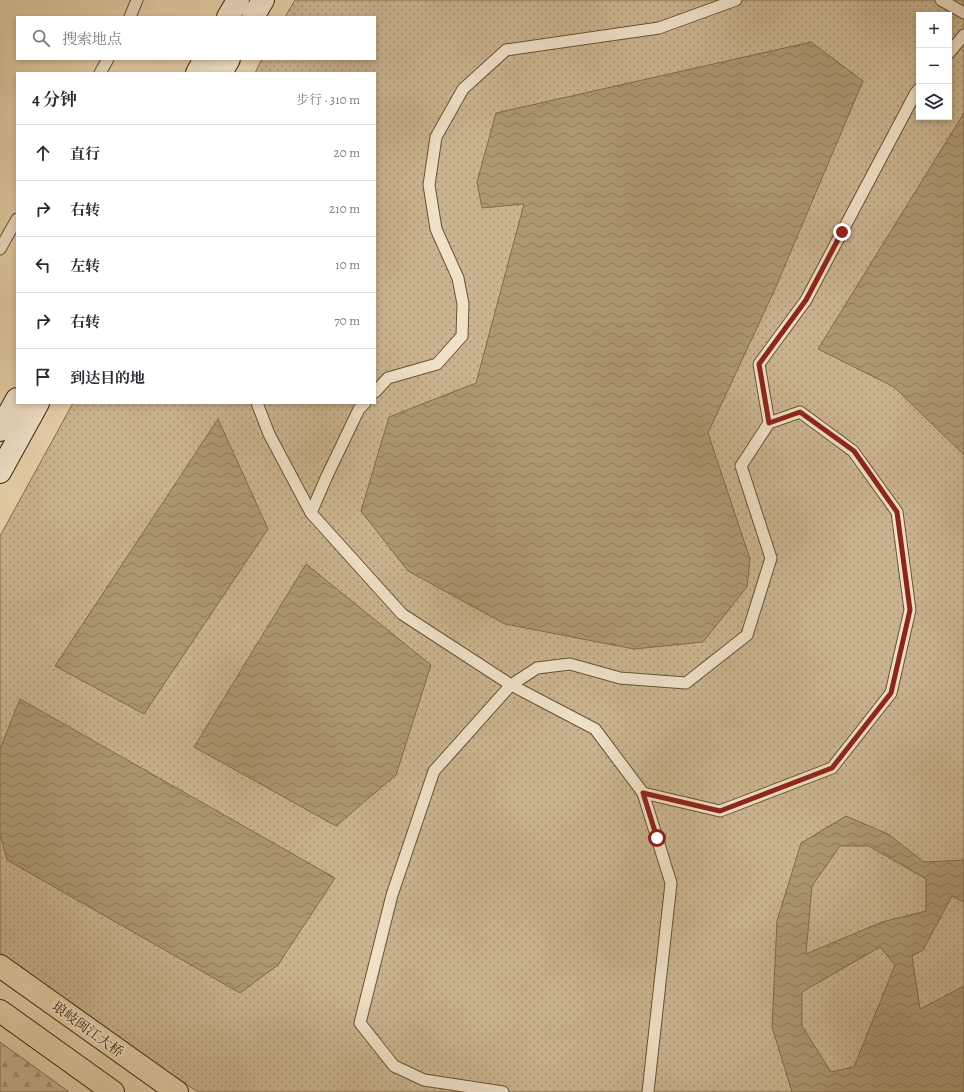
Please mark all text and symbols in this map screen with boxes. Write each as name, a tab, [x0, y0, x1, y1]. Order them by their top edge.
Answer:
map controls	[916, 12, 952, 120]
button: +	[916, 12, 952, 48]
search box	[16, 16, 376, 60]
icon: search	[30, 27, 52, 49]
text: 搜索地点	[62, 29, 122, 49]
button: −	[916, 48, 952, 84]
button: layers	[916, 84, 952, 120]
text: 4 分钟	[32, 88, 77, 111]
text: 步行 · 310 m	[296, 91, 360, 108]
icon: ahead	[32, 142, 54, 164]
text: 直行	[70, 144, 100, 164]
text: 20 m	[334, 144, 360, 161]
icon: right	[32, 198, 54, 220]
text: 右转	[70, 200, 100, 220]
text: 210 m	[329, 200, 360, 217]
route end	[833, 223, 851, 241]
icon: left	[32, 254, 54, 276]
text: 左转	[70, 256, 100, 276]
text: 10 m	[335, 256, 360, 273]
icon: right	[32, 310, 54, 332]
text: 右转	[70, 312, 100, 332]
text: 70 m	[334, 312, 360, 329]
icon: arrive	[32, 366, 54, 388]
text: 到达目的地	[70, 368, 145, 388]
route start	[648, 829, 666, 847]
street label: 琅岐闽江大桥	[48, 997, 127, 1062]

